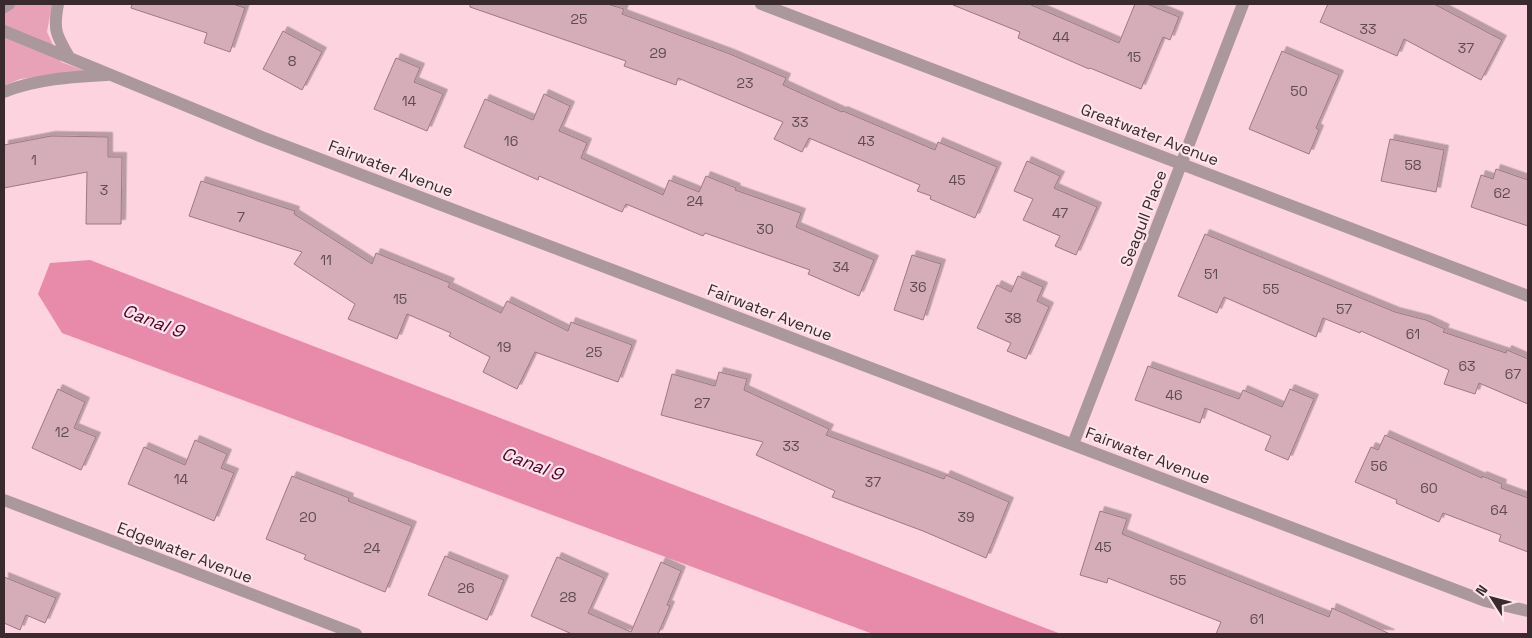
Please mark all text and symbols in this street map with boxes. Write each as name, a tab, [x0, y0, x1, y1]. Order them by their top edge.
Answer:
house number: 25	[571, 10, 587, 28]
house number: 33	[1360, 20, 1376, 38]
house number: 44	[1052, 28, 1070, 46]
house number: 37	[1458, 39, 1474, 57]
house number: 29	[650, 44, 666, 62]
house number: 15	[1127, 48, 1141, 66]
house number: 8	[288, 52, 297, 70]
house number: 23	[737, 74, 753, 92]
house number: 50	[1290, 82, 1308, 100]
house number: 14	[402, 92, 417, 110]
street label: Greatwater Avenue	[1078, 98, 1222, 170]
house number: 33	[792, 113, 808, 131]
house number: 16	[504, 132, 518, 150]
house number: 43	[857, 132, 875, 150]
street label: Fairwater Avenue	[325, 135, 456, 202]
house number: 1	[31, 151, 37, 169]
house number: 58	[1404, 156, 1422, 174]
street label: Seagull Place	[1115, 167, 1172, 269]
house number: 45	[948, 171, 966, 189]
house number: 3	[100, 181, 108, 199]
house number: 62	[1494, 184, 1510, 202]
house number: 24	[687, 192, 704, 210]
house number: 47	[1052, 204, 1068, 222]
house number: 7	[237, 208, 245, 226]
house number: 30	[756, 220, 774, 238]
house number: 11	[320, 251, 332, 269]
house number: 34	[832, 258, 850, 276]
house number: 51	[1204, 265, 1218, 283]
house number: 36	[909, 278, 927, 296]
street label: Fairwater Avenue	[704, 279, 835, 346]
house number: 55	[1263, 280, 1279, 298]
house number: 15	[393, 290, 407, 308]
water label: Canal 9	[119, 298, 189, 343]
house number: 57	[1336, 300, 1352, 318]
house number: 38	[1004, 309, 1022, 327]
house number: 61	[1406, 325, 1420, 343]
house number: 19	[497, 338, 511, 356]
house number: 25	[586, 343, 602, 361]
house number: 63	[1458, 357, 1476, 375]
house number: 67	[1505, 365, 1521, 383]
house number: 46	[1165, 386, 1183, 404]
house number: 27	[694, 394, 710, 412]
street label: Fairwater Avenue	[1082, 422, 1213, 489]
house number: 12	[55, 423, 69, 441]
house number: 33	[783, 437, 799, 455]
water label: Canal 9	[498, 441, 568, 486]
house number: 56	[1371, 457, 1387, 475]
house number: 14	[174, 470, 189, 488]
house number: 37	[865, 473, 881, 491]
house number: 60	[1420, 479, 1438, 497]
house number: 64	[1490, 501, 1508, 519]
house number: 20	[299, 508, 317, 526]
house number: 39	[957, 508, 975, 526]
street label: Edgewater Avenue	[114, 517, 255, 588]
house number: 45	[1094, 538, 1112, 556]
house number: 24	[364, 539, 381, 557]
house number: 55	[1170, 571, 1186, 589]
north arrow	[1467, 573, 1517, 623]
house number: 26	[457, 579, 475, 597]
text: N	[1471, 581, 1492, 599]
house number: 28	[559, 588, 577, 606]
house number: 61	[1250, 610, 1264, 628]

